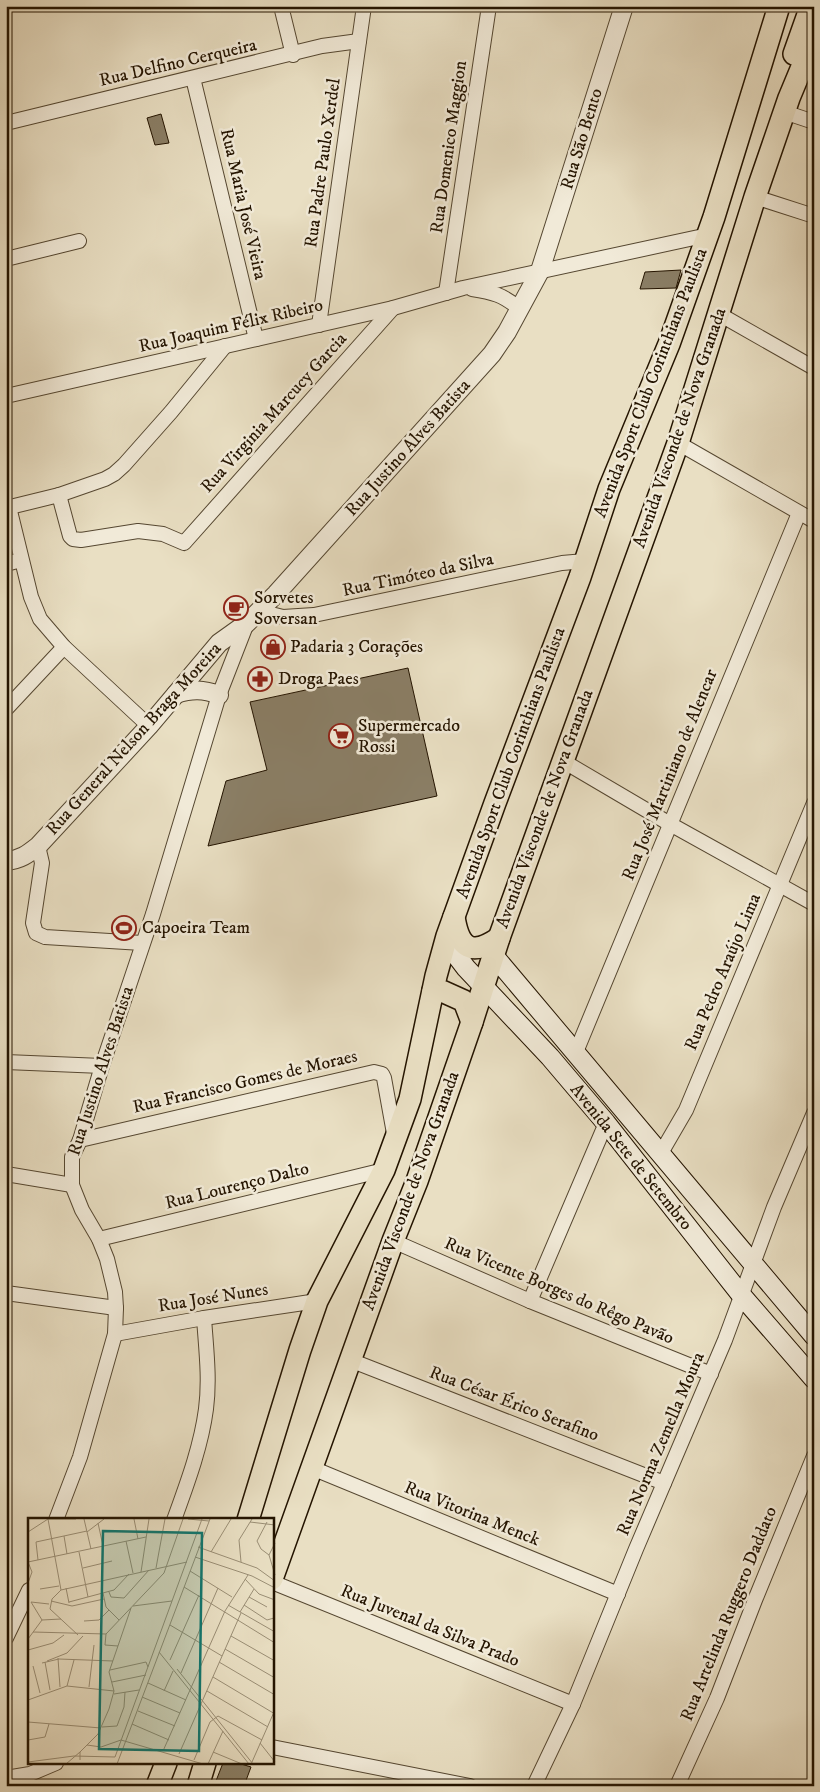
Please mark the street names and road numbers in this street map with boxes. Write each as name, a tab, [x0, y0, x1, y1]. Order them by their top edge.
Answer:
street label: Rua Delfino Cerqueira	[97, 34, 259, 92]
street label: Rua Domenico Maggion	[426, 59, 472, 235]
street label: Rua Padre Paulo Xerdel	[300, 76, 346, 249]
street label: Rua São Bento	[556, 86, 608, 192]
street label: Rua Maria José Vieira	[215, 126, 271, 282]
street label: Avenida Sport Club Corinthians Paulista	[589, 245, 713, 521]
street label: Rua Joaquim Félix Ribeiro	[137, 294, 325, 358]
street label: Avenida Visconde de Nova Granada	[628, 305, 732, 551]
street label: Rua Virginia Marcucy Garcia	[196, 328, 352, 498]
street label: Rua Justino Alves Batista	[341, 375, 476, 521]
street label: Rua Timóteo da Silva	[340, 548, 496, 602]
street label: Avenida Sport Club Corinthians Paulista	[452, 624, 571, 902]
street label: Rua General Nelson Braga Moreira	[42, 638, 227, 840]
street label: Rua José Martiniano de Alencar	[617, 666, 723, 884]
street label: Avenida Visconde de Nova Granada	[491, 686, 599, 931]
street label: Rua Pedro Araújo Lima	[680, 890, 766, 1054]
street label: Rua Justino Alves Batista	[63, 983, 139, 1159]
street label: Rua Francisco Gomes de Moraes	[131, 1045, 359, 1119]
street label: Avenida Visconde de Nova Granada	[357, 1068, 465, 1313]
street label: Avenida Sete de Setembro	[565, 1079, 697, 1235]
street label: Rua Lourenço Dalto	[163, 1157, 311, 1214]
street label: Rua Vicente Borges do Rêgo Pavão	[441, 1233, 677, 1350]
street label: Rua José Nunes	[156, 1278, 270, 1318]
street label: Rua Norma Zemella Moura	[612, 1349, 710, 1539]
street label: Rua César Érico Serafino	[426, 1362, 602, 1447]
street label: Rua Vitorina Menck	[401, 1477, 543, 1551]
street label: Rua Artelinda Ruggero Daddato	[676, 1503, 782, 1725]
street label: Rua Juvenal da Silva Prado	[337, 1580, 523, 1672]

